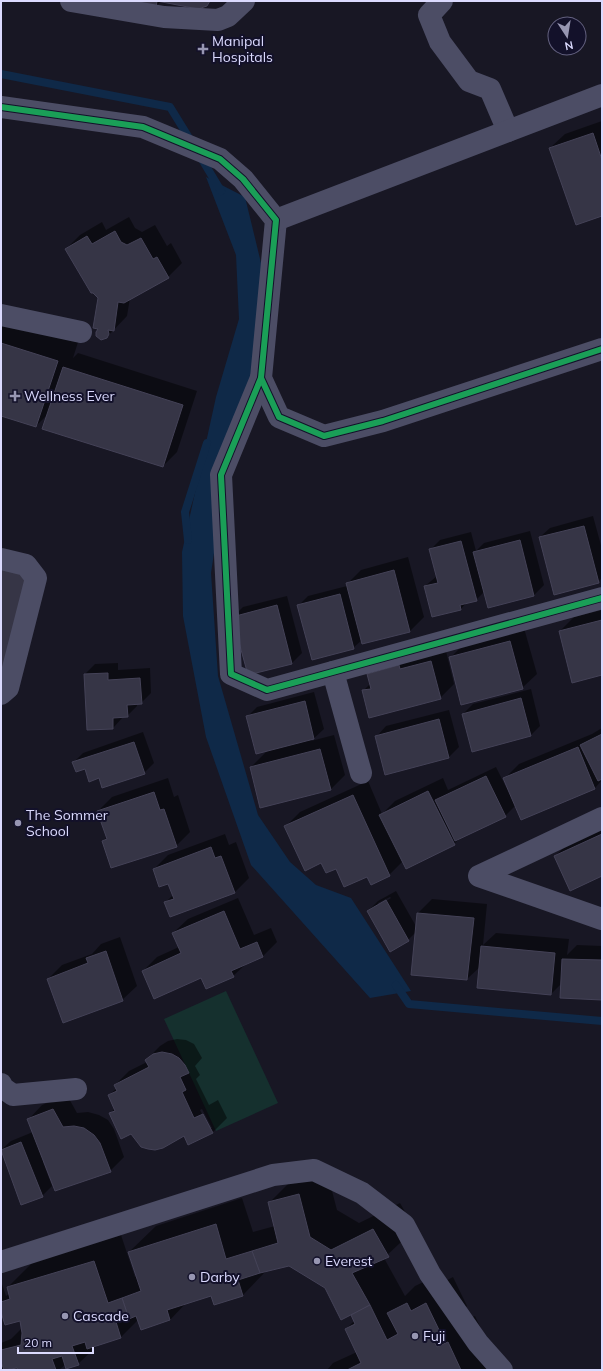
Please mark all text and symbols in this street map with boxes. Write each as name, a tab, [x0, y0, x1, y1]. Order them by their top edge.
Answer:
north arrow	[547, 16, 587, 56]
place label: Manipal Hospitals	[212, 32, 273, 66]
text: N	[564, 38, 575, 53]
marker: Manipal Hospitals	[197, 43, 209, 55]
place label: Wellness Ever	[24, 387, 115, 405]
marker: Wellness Ever	[9, 390, 21, 402]
place label: The Sommer School	[26, 806, 109, 840]
marker: The Sommer School	[13, 818, 23, 828]
place label: Everest	[325, 1252, 373, 1270]
marker: Everest	[312, 1256, 322, 1266]
place label: Darby	[200, 1268, 240, 1286]
marker: Darby	[187, 1272, 197, 1282]
place label: Cascade	[73, 1307, 129, 1325]
marker: Cascade	[60, 1311, 70, 1321]
place label: Fuji	[423, 1327, 445, 1345]
scale bar	[18, 1329, 93, 1355]
marker: Fuji	[410, 1331, 420, 1341]
text: 20 m	[24, 1335, 52, 1350]

